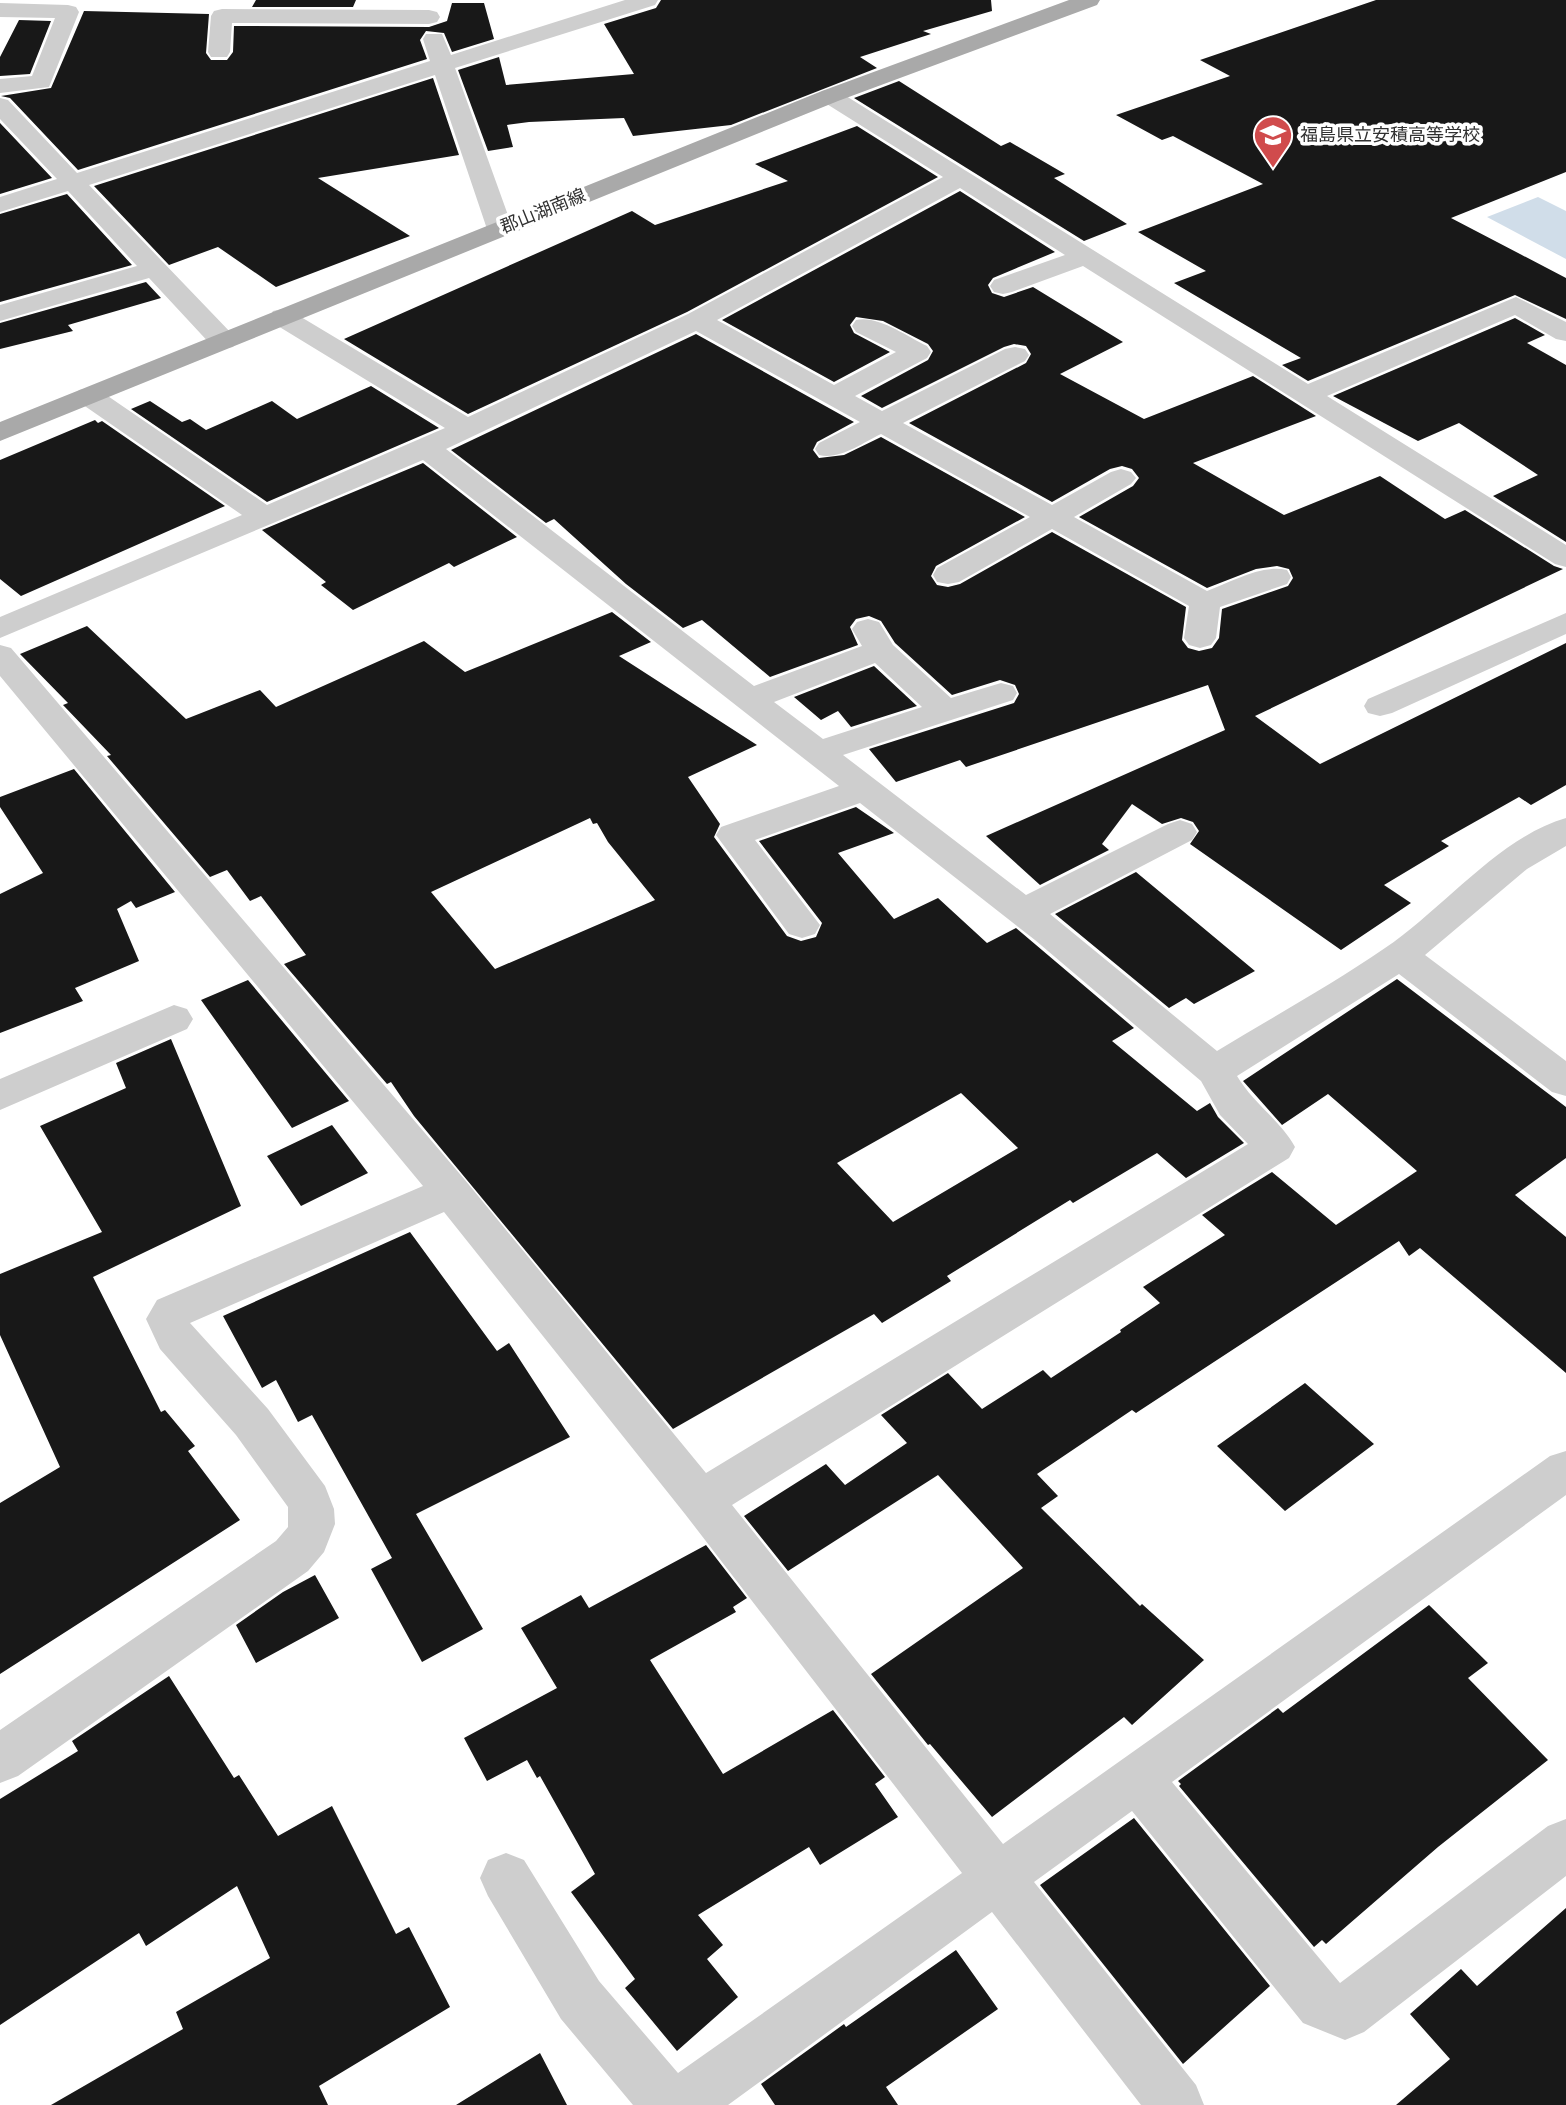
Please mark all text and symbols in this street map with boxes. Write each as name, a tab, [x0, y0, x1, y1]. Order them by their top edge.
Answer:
school or university icon: 福島県立安積高等学校	[1252, 114, 1294, 169]
place label: 福島県立安積高等学校	[1300, 124, 1480, 145]
street label: 郡山湖南線	[497, 184, 588, 237]

